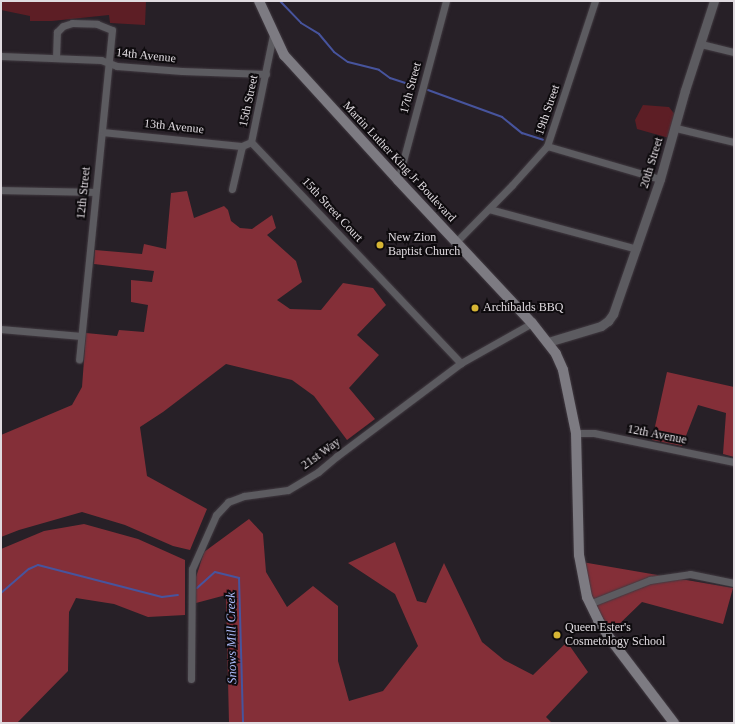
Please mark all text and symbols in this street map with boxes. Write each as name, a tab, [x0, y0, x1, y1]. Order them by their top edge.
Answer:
street label: 14th Avenue	[115, 46, 177, 66]
street label: 17th Street	[397, 61, 425, 115]
street label: 15th Street	[237, 74, 261, 128]
street label: 19th Street	[533, 83, 563, 137]
street label: Martin Luther King Jr Boulevard	[339, 99, 459, 225]
street label: 13th Avenue	[143, 117, 205, 137]
street label: 20th Street	[637, 136, 667, 190]
street label: 12th Street	[74, 166, 94, 220]
street label: 15th Street Court	[299, 175, 365, 245]
place label: New Zion Baptist Church	[388, 231, 460, 259]
marker: New Zion Baptist Church	[375, 240, 385, 250]
place label: Archibalds BBQ	[483, 301, 563, 315]
marker: Archibalds BBQ	[470, 303, 480, 313]
street label: 12th Avenue	[626, 422, 688, 448]
street label: 21st Way	[299, 435, 343, 473]
water label: Snows Mill Creek	[223, 592, 241, 684]
place label: Queen Ester's Cosmetology School	[565, 621, 665, 649]
marker: Queen Ester's Cosmetology School	[552, 630, 562, 640]

